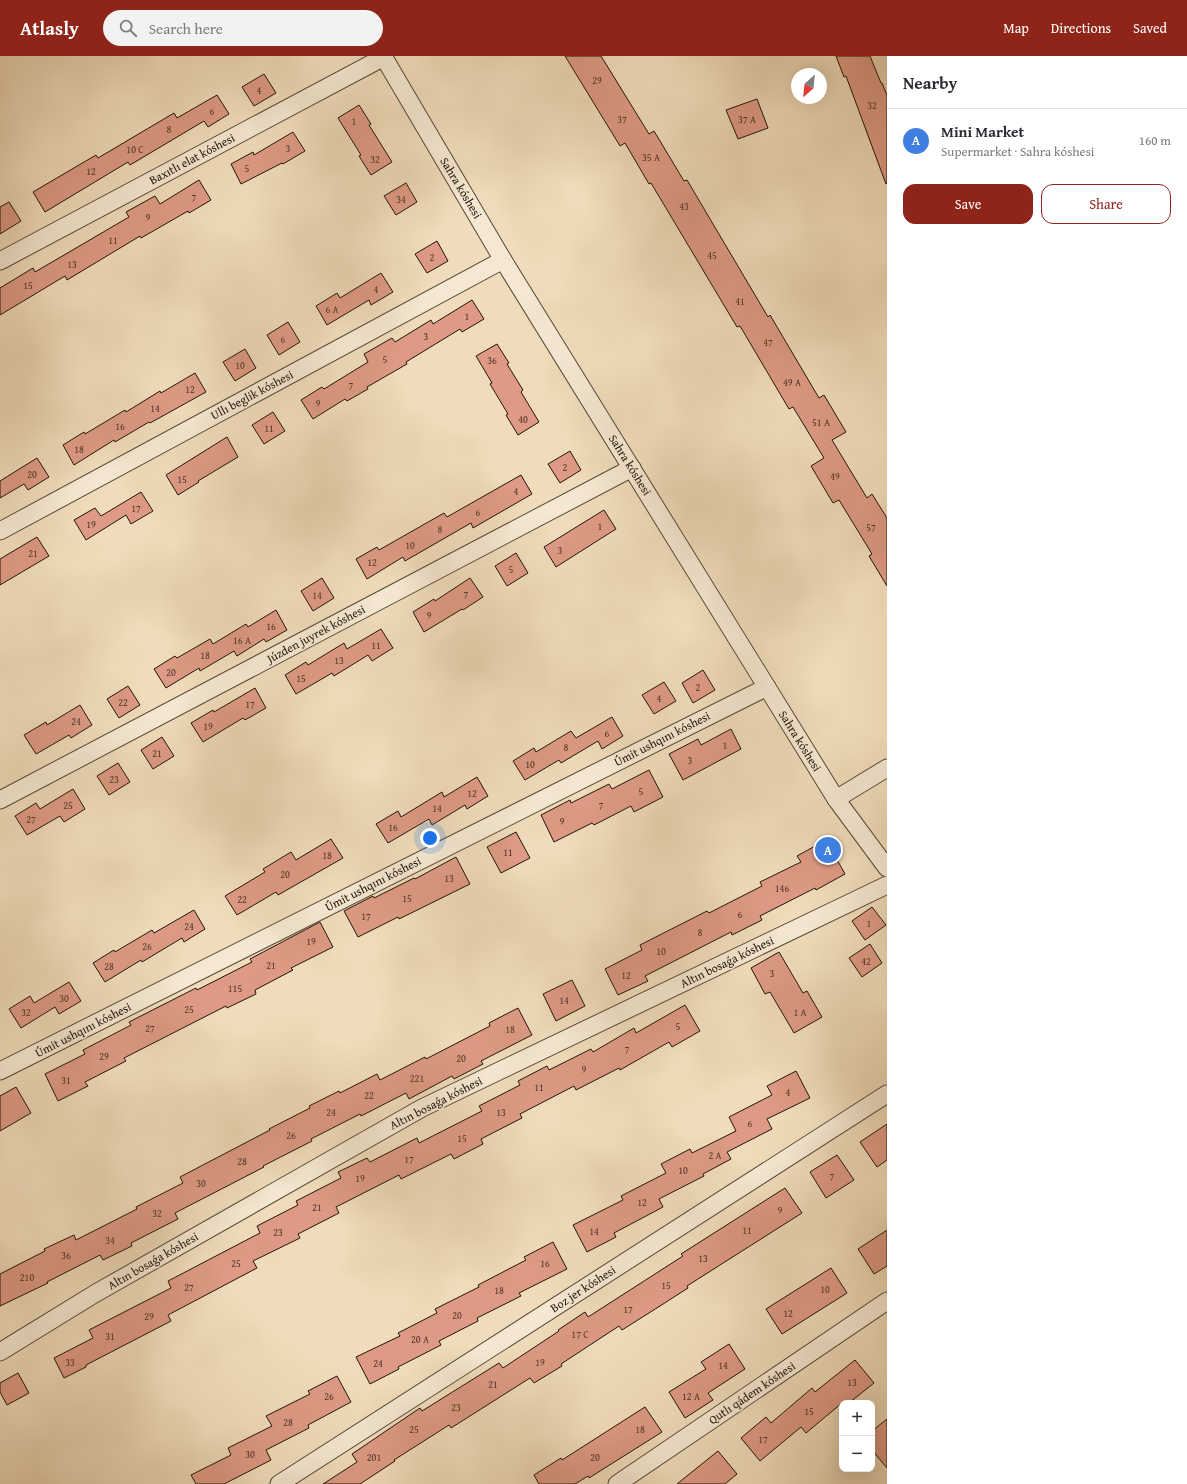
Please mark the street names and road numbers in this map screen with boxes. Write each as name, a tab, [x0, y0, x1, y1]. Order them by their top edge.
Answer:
street label: Baxıtlı elat kóshesi	[146, 129, 238, 188]
street label: Sahra kóshesi	[436, 154, 487, 222]
street label: Ullı beglik kóshesi	[207, 365, 297, 424]
street label: Sahra kóshesi	[605, 431, 656, 499]
street label: Júzden juyrek kóshesi	[262, 600, 369, 668]
street label: Úmit ushqını kóshesi	[611, 707, 713, 770]
street label: Sahra kóshesi	[775, 707, 826, 775]
street label: Úmit ushqını kóshesi	[322, 852, 424, 915]
street label: Altın bosaǵa kóshesi	[677, 931, 777, 992]
street label: Úmit ushqını kóshesi	[32, 998, 134, 1061]
street label: Altın bosaǵa kóshesi	[386, 1072, 486, 1133]
street label: Altın bosaǵa kóshesi	[104, 1227, 202, 1293]
street label: Boz jer kóshesi	[547, 1261, 619, 1316]
street label: Qutlı qádem kóshesi	[705, 1357, 799, 1428]

